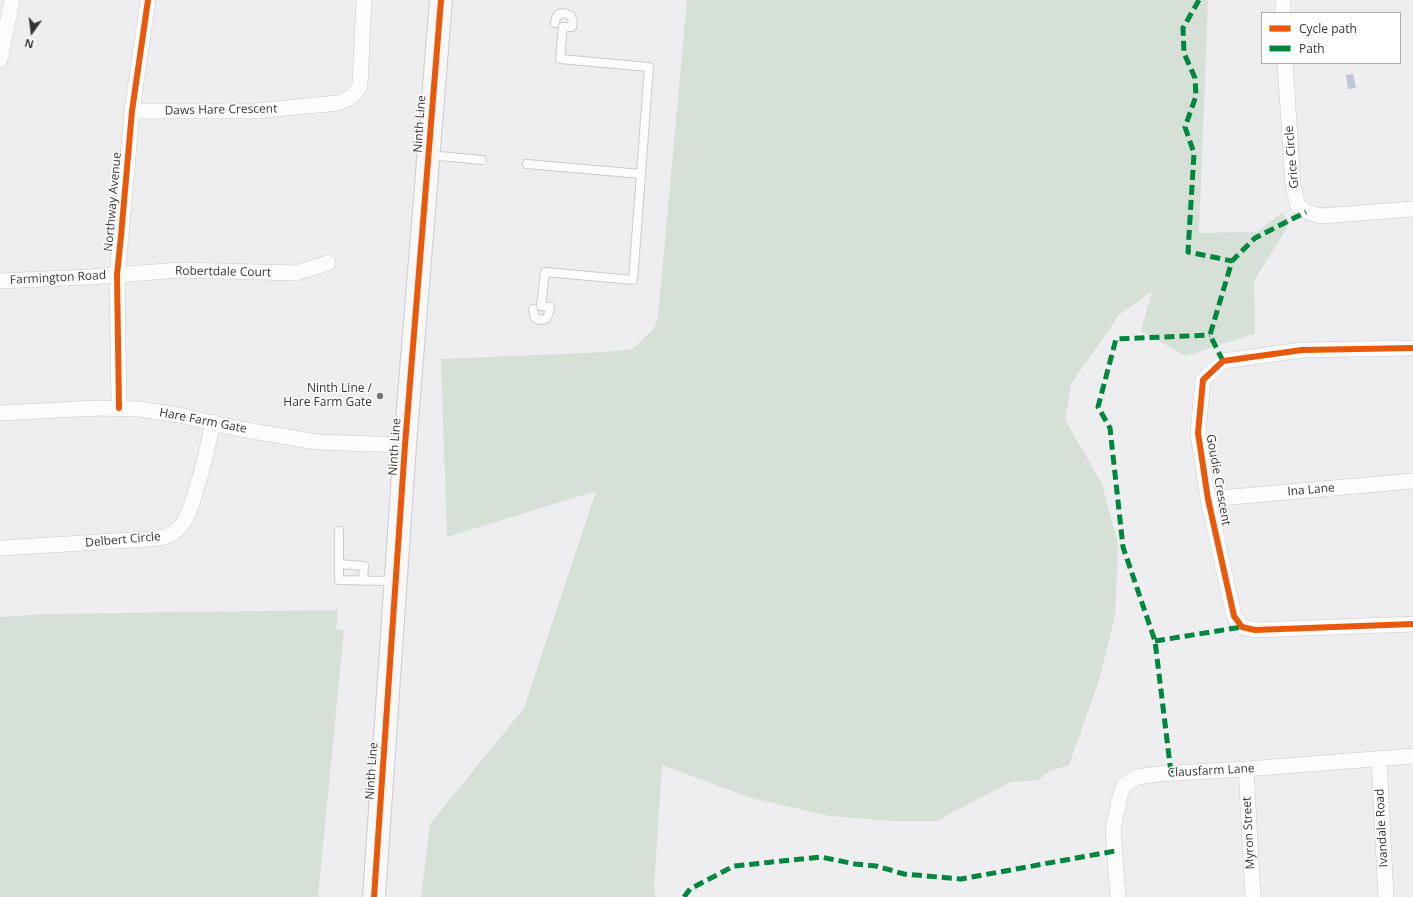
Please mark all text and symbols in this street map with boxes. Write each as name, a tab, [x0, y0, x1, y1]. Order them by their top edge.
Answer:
north arrow	[12, 12, 52, 52]
legend	[1261, 12, 1401, 64]
text: Cycle path	[1299, 20, 1357, 37]
text: N	[23, 36, 35, 52]
text: Path	[1299, 40, 1325, 57]
street label: Ninth Line	[411, 95, 429, 153]
street label: Daws Hare Crescent	[164, 102, 278, 118]
street label: Grice Circle	[1282, 125, 1302, 189]
street label: Northway Avenue	[101, 152, 125, 252]
street label: Robertdale Court	[175, 264, 271, 280]
street label: Farmington Road	[9, 268, 107, 288]
place label: Ninth Line / Hare Farm Gate	[283, 382, 372, 410]
marker: Ninth Line / Hare Farm Gate	[375, 391, 385, 401]
street label: Hare Farm Gate	[158, 405, 248, 437]
street label: Ninth Line	[386, 418, 404, 476]
street label: Goudie Crescent	[1203, 433, 1233, 527]
street label: Ina Lane	[1287, 481, 1335, 499]
street label: Delbert Circle	[85, 530, 161, 550]
street label: Ninth Line	[363, 742, 381, 800]
street label: Clausfarm Lane	[1167, 762, 1255, 780]
street label: Ivandale Road	[1373, 788, 1391, 868]
street label: Myron Street	[1240, 796, 1258, 870]

